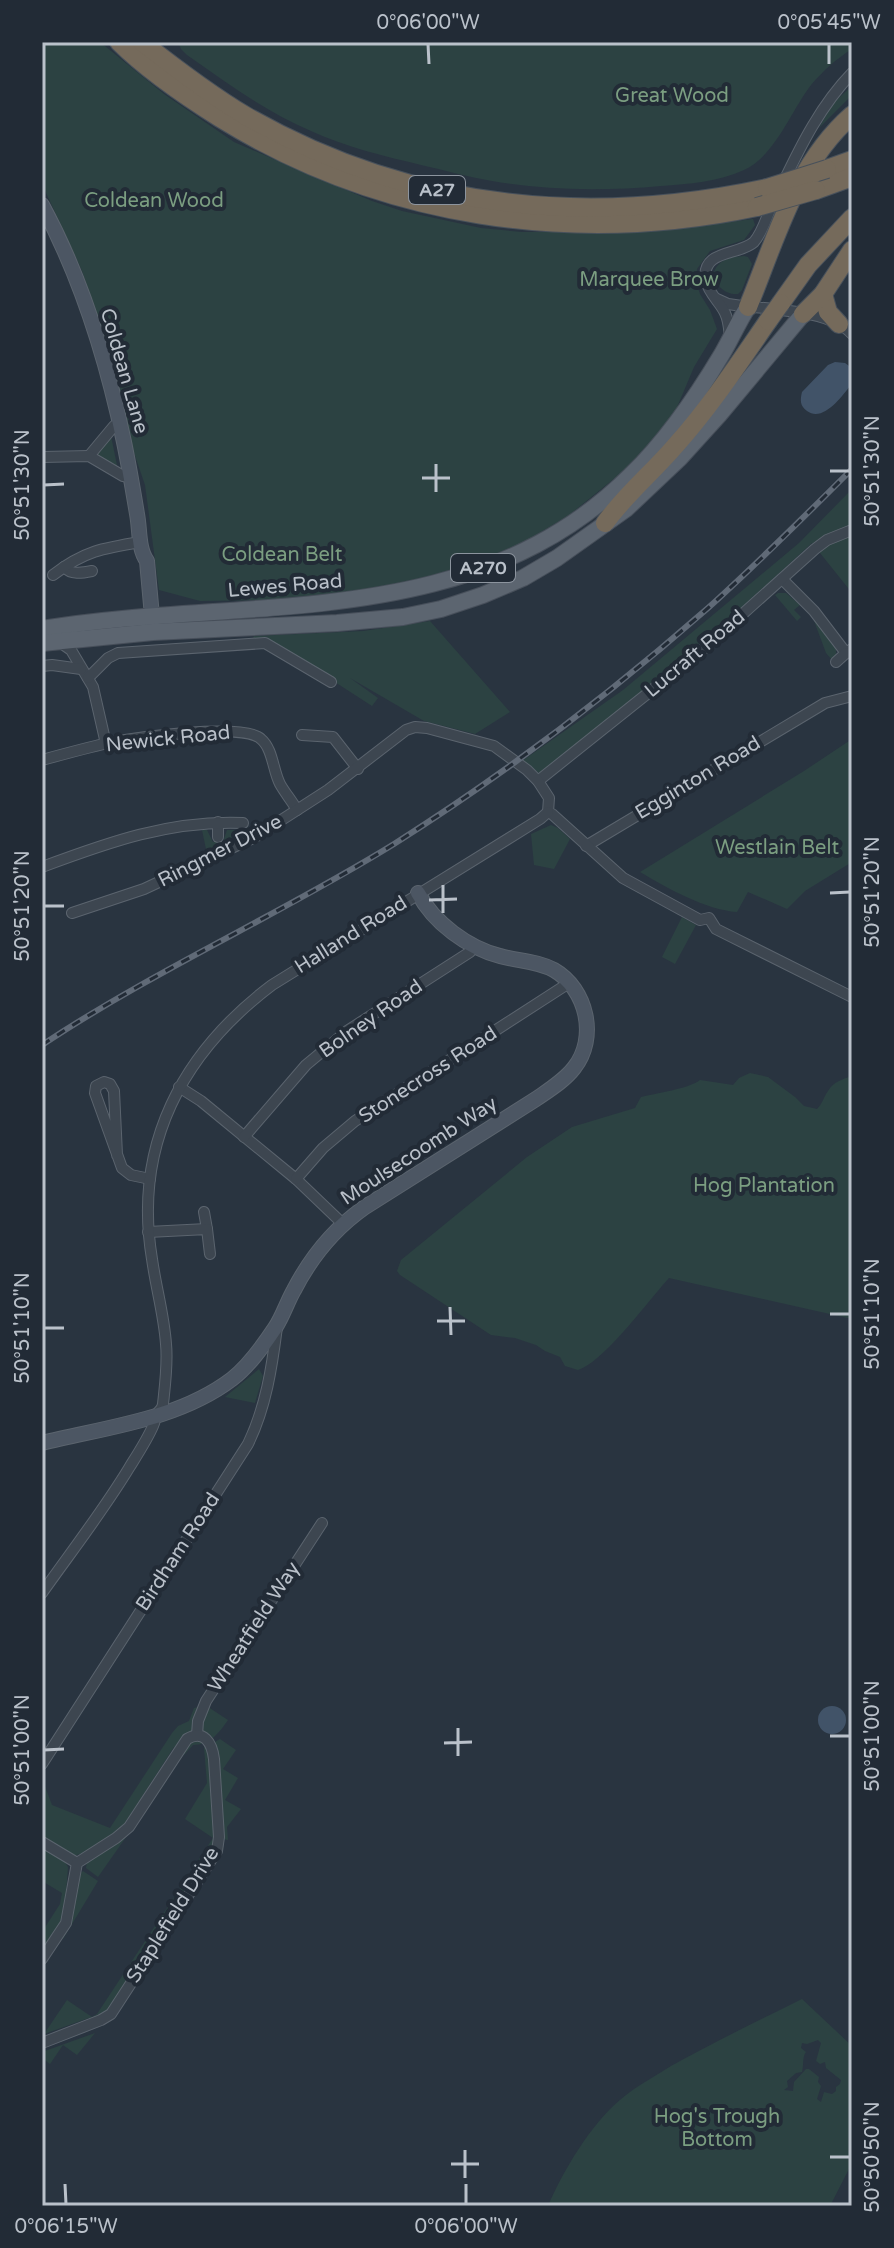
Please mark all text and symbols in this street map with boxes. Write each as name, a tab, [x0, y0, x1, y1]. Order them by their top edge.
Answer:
text: 0°06'00"W	[376, 11, 480, 35]
text: 0°05'45"W	[777, 11, 881, 35]
park label: Great Wood	[615, 84, 729, 108]
road number: A27	[409, 176, 465, 204]
park label: Coldean Wood	[84, 189, 224, 213]
park label: Marquee Brow	[579, 268, 719, 292]
street label: Coldean Lane	[95, 305, 153, 437]
text: 50°51'30"N	[861, 415, 885, 527]
text: 50°51'30"N	[11, 429, 35, 541]
park label: Coldean Belt	[222, 543, 343, 567]
road number: A270	[451, 554, 515, 582]
street label: Lewes Road	[227, 569, 343, 603]
street label: Lucraft Road	[640, 605, 750, 703]
street label: Newick Road	[105, 721, 231, 757]
street label: Egginton Road	[631, 731, 765, 825]
street label: Ringmer Drive	[154, 809, 286, 893]
park label: Westlain Belt	[715, 836, 839, 860]
text: 50°51'20"N	[861, 836, 885, 948]
text: 50°51'20"N	[11, 850, 35, 962]
street label: Halland Road	[290, 891, 412, 979]
street label: Bolney Road	[315, 975, 427, 1063]
street label: Stonecross Road	[354, 1021, 502, 1129]
street label: Moulsecoomb Way	[336, 1091, 502, 1211]
park label: Hog Plantation	[693, 1174, 835, 1198]
text: 50°51'10"N	[861, 1258, 885, 1370]
text: 50°51'10"N	[11, 1272, 35, 1384]
street label: Birdham Road	[131, 1488, 225, 1616]
street label: Wheatfield Way	[203, 1557, 305, 1697]
text: 50°51'00"N	[861, 1680, 885, 1792]
text: 50°51'00"N	[11, 1694, 35, 1806]
street label: Staplefield Drive	[122, 1843, 224, 1987]
text: 50°50'50"N	[861, 2101, 885, 2213]
park label: Hog's Trough Bottom	[654, 2105, 780, 2152]
text: 0°06'15"W	[14, 2215, 118, 2239]
text: 0°06'00"W	[414, 2215, 518, 2239]

